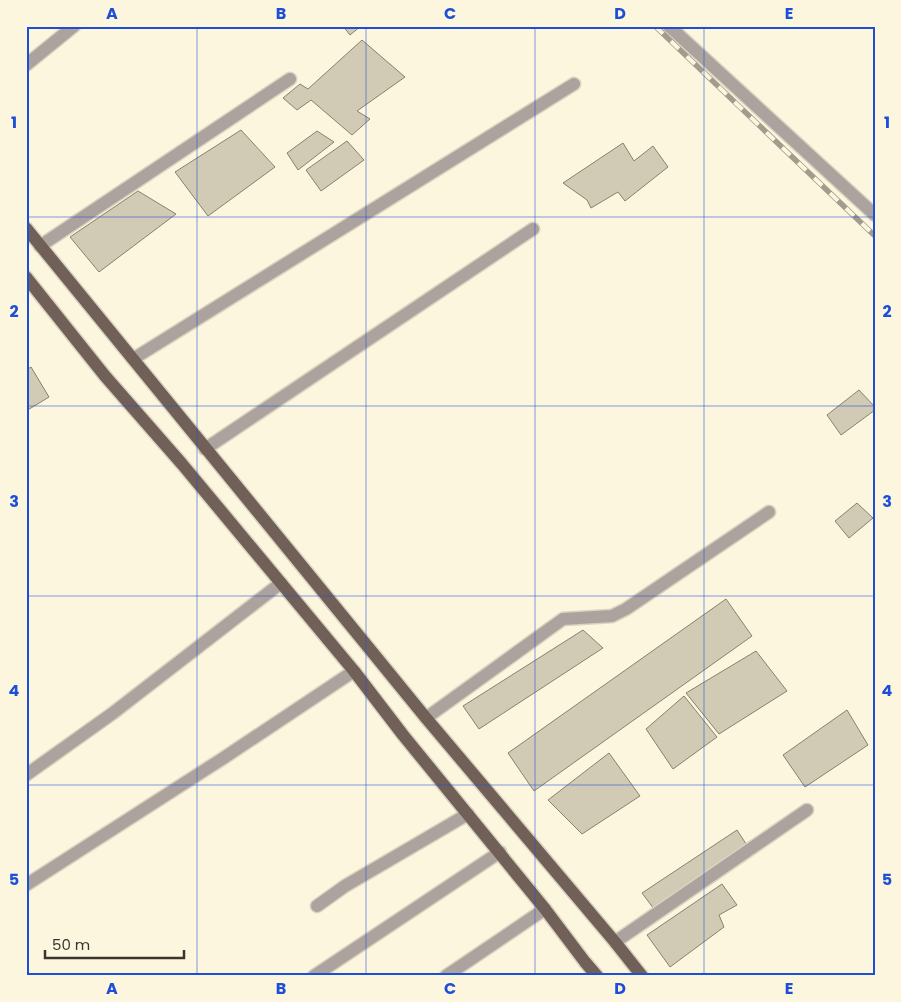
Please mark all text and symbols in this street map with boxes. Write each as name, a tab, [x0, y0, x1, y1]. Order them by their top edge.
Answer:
text: A	[106, 2, 118, 25]
text: B	[276, 2, 286, 25]
text: C	[444, 2, 456, 25]
text: D	[614, 2, 626, 25]
text: E	[785, 2, 793, 25]
text: 1	[11, 111, 17, 134]
text: 1	[884, 111, 890, 134]
text: 2	[9, 300, 19, 323]
text: 2	[882, 300, 892, 323]
text: 3	[9, 490, 19, 513]
text: 3	[882, 490, 892, 513]
text: 4	[9, 679, 20, 702]
text: 4	[882, 679, 893, 702]
text: 5	[9, 868, 19, 891]
text: 5	[882, 868, 892, 891]
scale bar	[45, 927, 184, 959]
text: 50 m	[52, 934, 90, 955]
text: A	[106, 977, 118, 1000]
text: B	[276, 977, 286, 1000]
text: C	[444, 977, 456, 1000]
text: D	[614, 977, 626, 1000]
text: E	[785, 977, 793, 1000]

